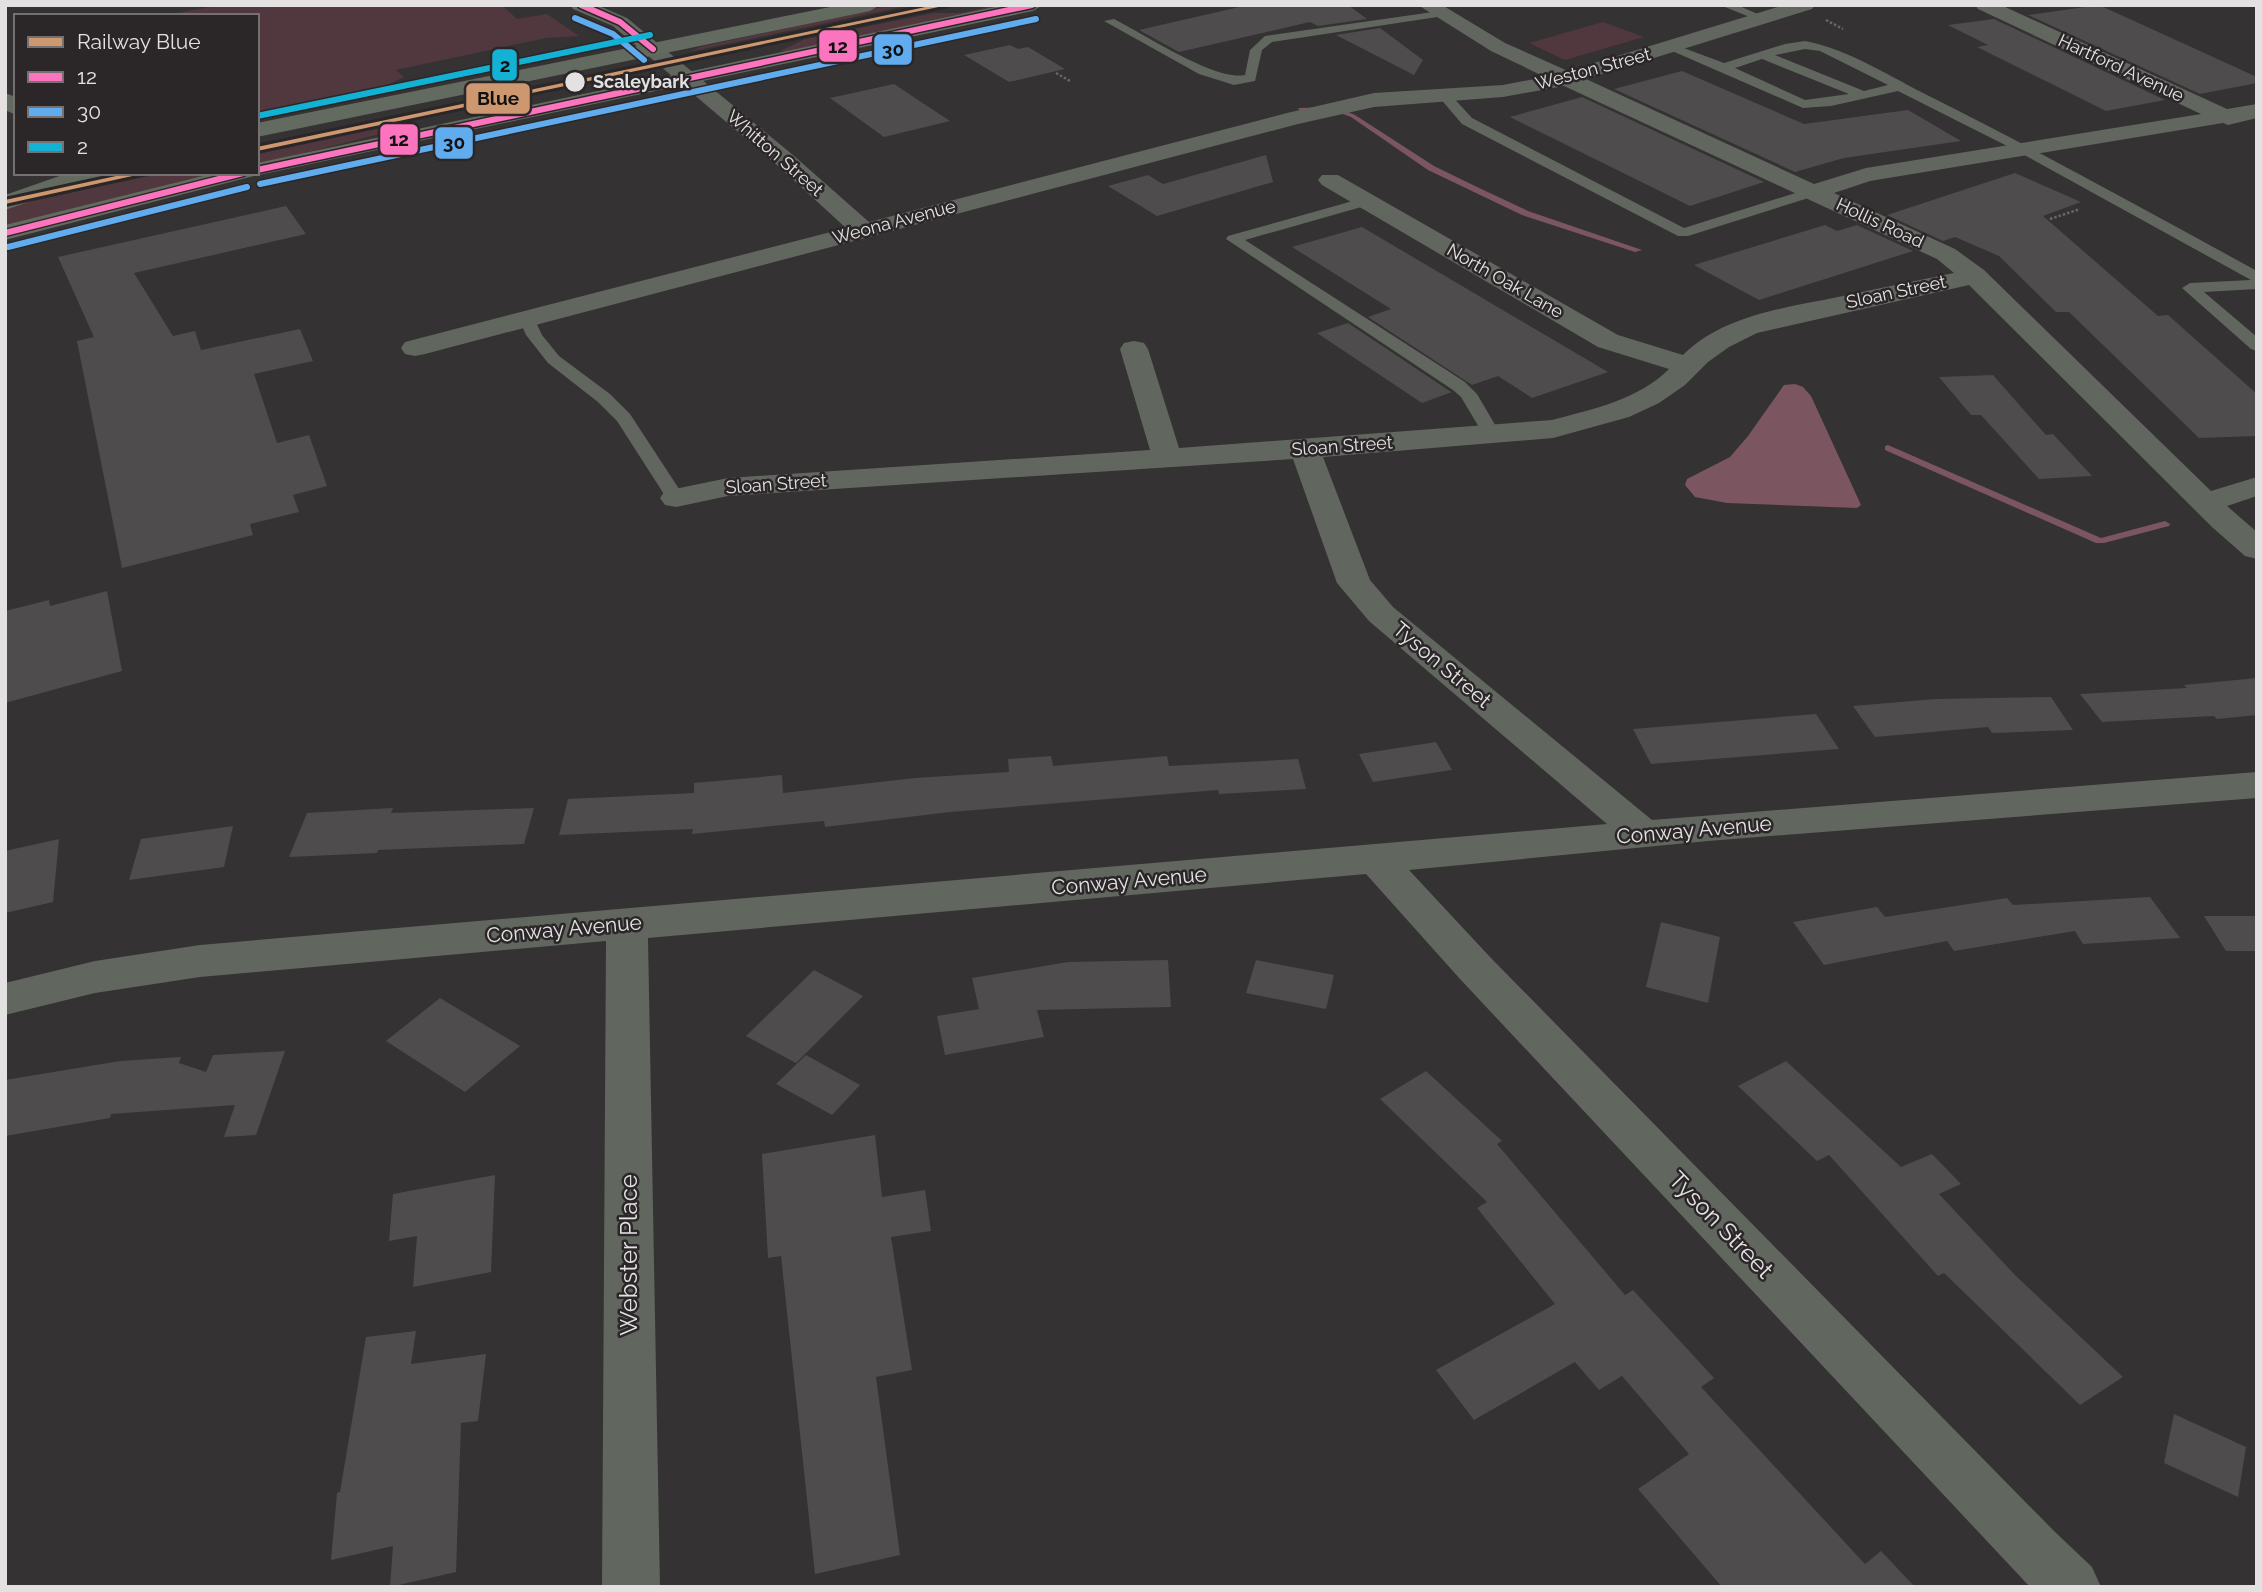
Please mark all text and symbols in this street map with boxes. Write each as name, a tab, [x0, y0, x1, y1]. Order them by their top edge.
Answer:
legend	[14, 14, 259, 175]
text: Railway Blue	[77, 29, 201, 54]
line badge: 12	[818, 29, 858, 63]
street label: Hartford Avenue	[2055, 29, 2188, 106]
line badge: 30	[873, 33, 913, 66]
text: 12	[828, 35, 848, 57]
text: 30	[882, 38, 904, 60]
street label: Weston Street	[1533, 43, 1653, 94]
line badge: 2	[491, 48, 518, 82]
text: 2	[500, 54, 510, 76]
text: 12	[77, 64, 97, 89]
marker: Scaleybark	[563, 70, 587, 94]
place label: Scaleybark	[593, 71, 690, 92]
line badge: Blue	[465, 82, 531, 115]
text: Blue	[477, 87, 519, 109]
text: 30	[77, 99, 101, 124]
street label: Whitton Street	[723, 105, 828, 200]
line badge: 12	[379, 123, 419, 156]
line badge: 30	[434, 126, 474, 160]
text: 12	[389, 128, 409, 150]
text: 30	[443, 131, 465, 153]
text: 2	[77, 134, 88, 159]
street label: Hollis Road	[1833, 193, 1927, 252]
street label: Weona Avenue	[830, 195, 958, 248]
street label: North Oak Lane	[1443, 239, 1567, 323]
street label: Sloan Street	[1844, 271, 1948, 312]
street label: Sloan Street	[1291, 431, 1393, 460]
street label: Sloan Street	[725, 469, 827, 498]
street label: Tyson Street	[1388, 616, 1497, 713]
street label: Conway Avenue	[1615, 810, 1773, 849]
street label: Conway Avenue	[1050, 861, 1208, 900]
street label: Conway Avenue	[485, 909, 643, 948]
street label: Tyson Street	[1663, 1165, 1780, 1284]
street label: Webster Place	[614, 1174, 643, 1336]

